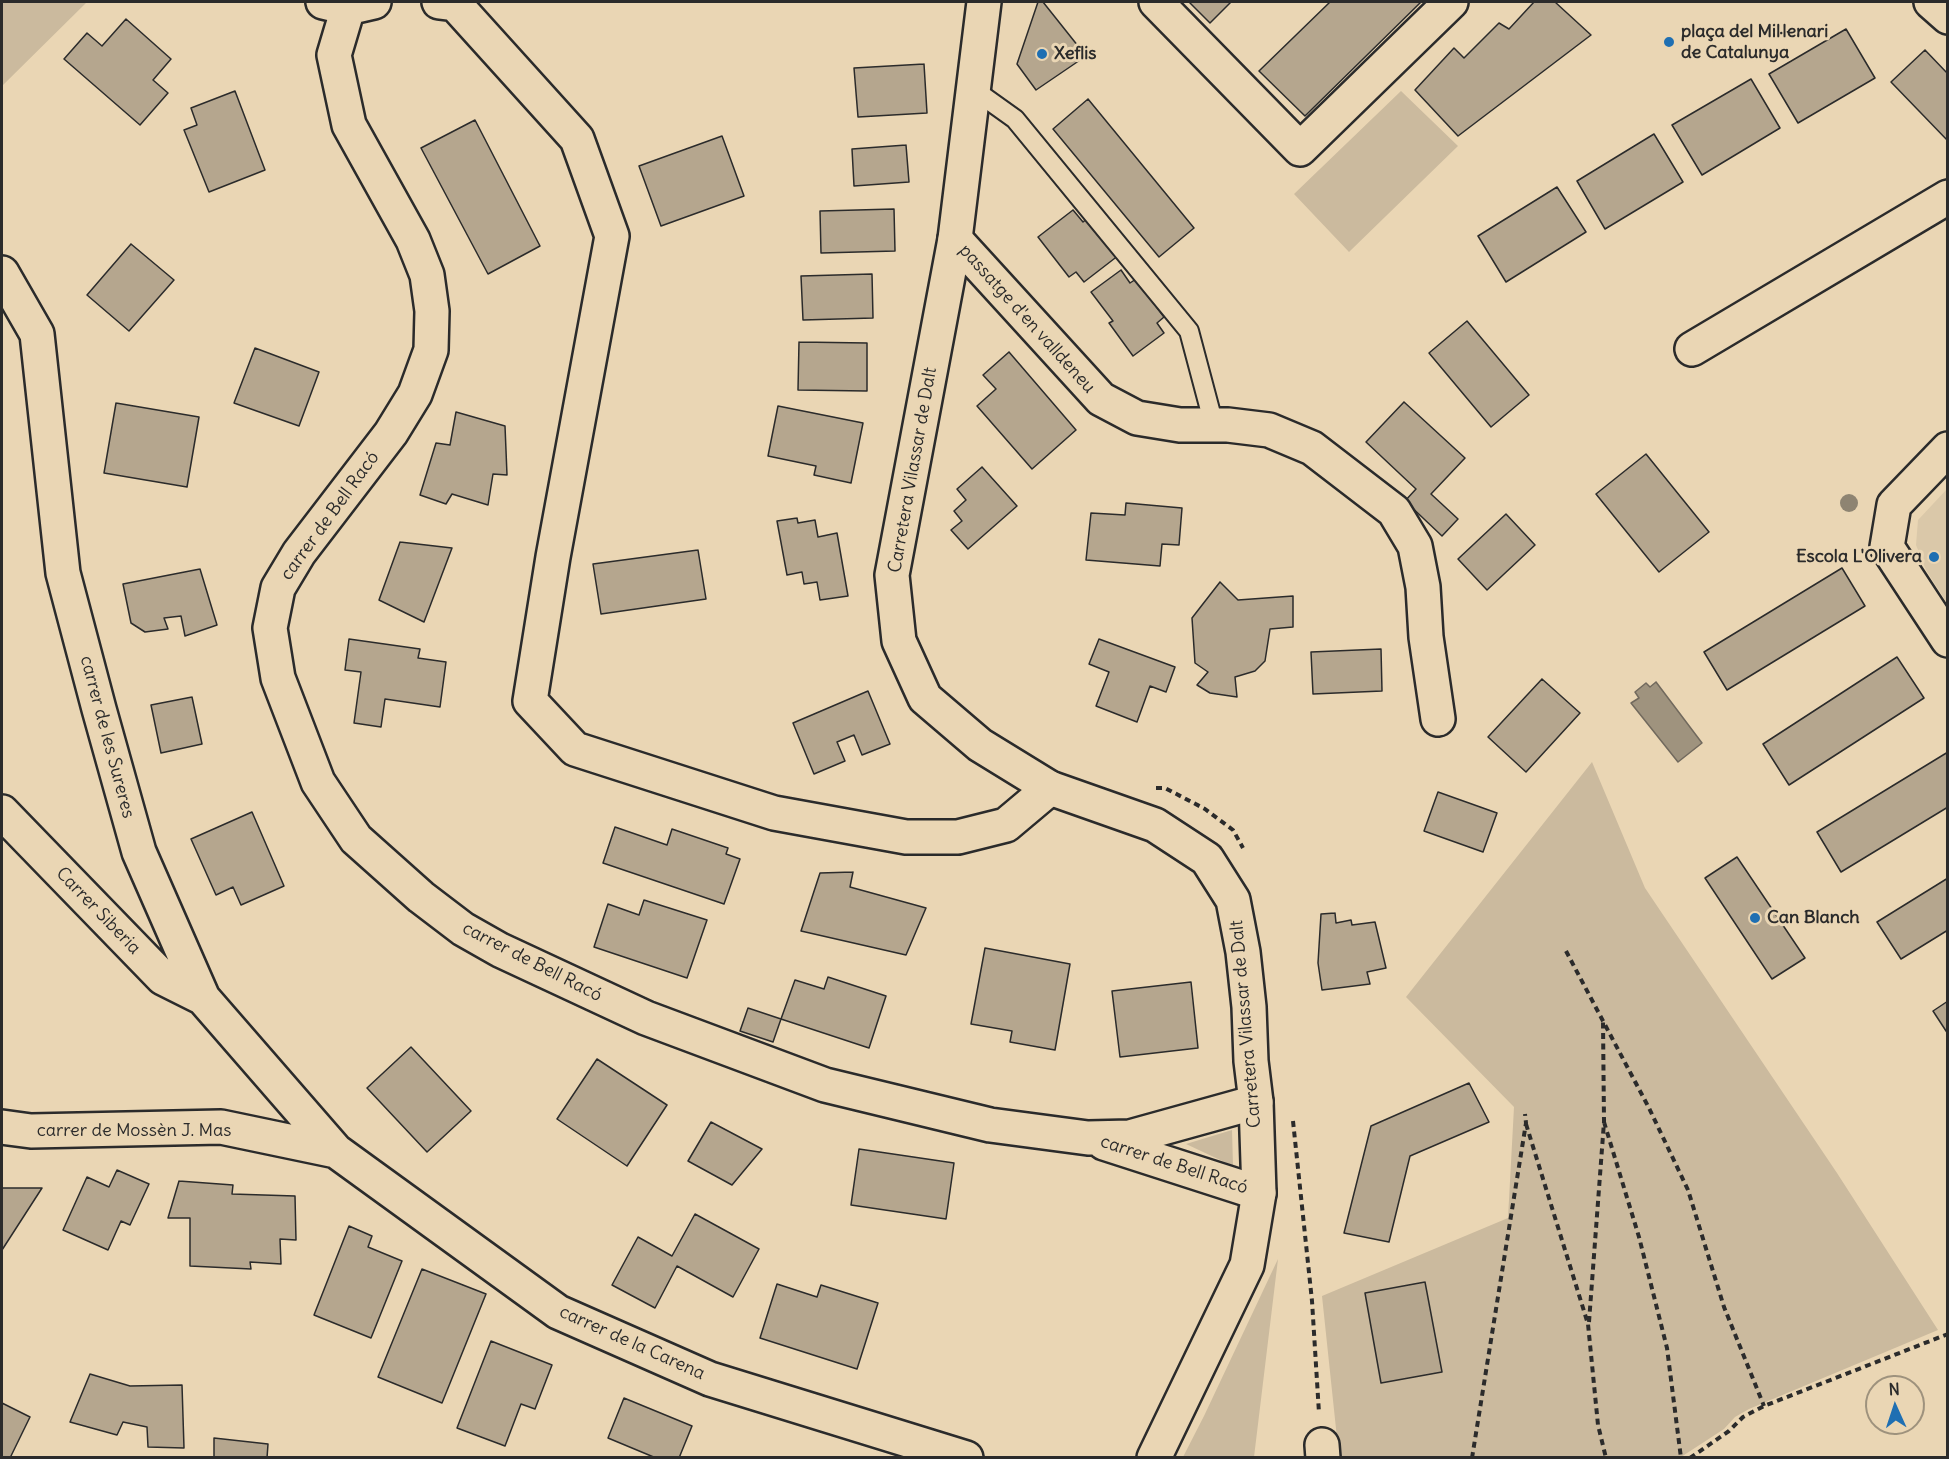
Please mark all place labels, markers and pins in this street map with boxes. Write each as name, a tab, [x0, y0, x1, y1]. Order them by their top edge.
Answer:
place label: plaça del Mil·lenari de Catalunya	[1681, 21, 1828, 63]
marker: plaça del Mil·lenari de Catalunya	[1662, 35, 1676, 49]
place label: Xeflis	[1054, 43, 1097, 65]
marker: Xeflis	[1035, 47, 1049, 61]
place label: Escola L'Olivera	[1796, 546, 1922, 568]
marker: Escola L'Olivera	[1927, 550, 1941, 564]
place label: Can Blanch	[1767, 907, 1860, 929]
marker: Can Blanch	[1748, 911, 1762, 925]

